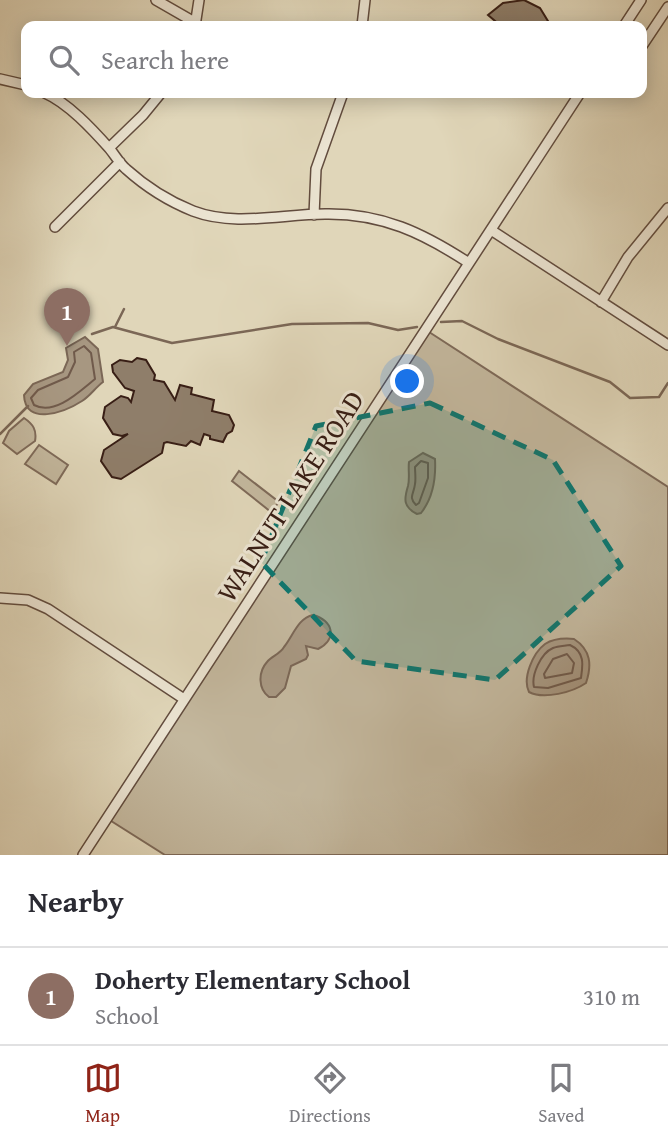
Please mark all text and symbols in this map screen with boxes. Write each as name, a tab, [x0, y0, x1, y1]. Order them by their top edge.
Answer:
search box	[21, 21, 647, 98]
text: Search here	[101, 40, 229, 79]
icon: search	[45, 41, 83, 79]
pin: 1	[44, 288, 90, 346]
your location	[390, 364, 424, 398]
street label: WALNUT LAKE ROAD	[206, 382, 373, 609]
text: Nearby	[28, 879, 124, 923]
text: Doherty Elementary School	[95, 960, 410, 999]
text: 1	[45, 980, 57, 1013]
text: 310 m	[583, 980, 640, 1013]
text: School	[95, 999, 159, 1032]
tab: Map	[84, 1059, 122, 1129]
tab: Directions	[289, 1059, 371, 1129]
tab: Saved	[538, 1059, 584, 1129]

